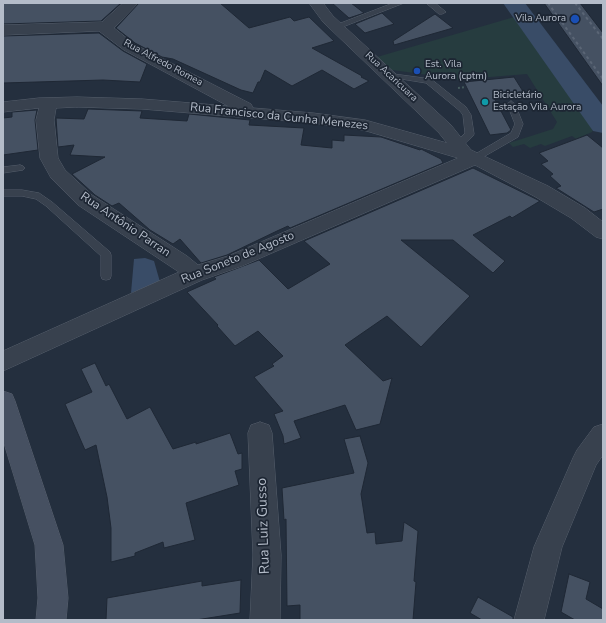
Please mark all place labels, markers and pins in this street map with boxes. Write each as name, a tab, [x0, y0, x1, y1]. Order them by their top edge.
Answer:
place label: Vila Aurora	[515, 13, 566, 25]
marker: Vila Aurora	[569, 13, 581, 25]
place label: Est. Vila Aurora (cptm)	[425, 59, 487, 82]
marker: Est. Vila Aurora (cptm)	[412, 66, 422, 76]
place label: Bicicletário Estação Vila Aurora	[493, 90, 581, 114]
marker: Bicicletário Estação Vila Aurora	[480, 97, 490, 107]

